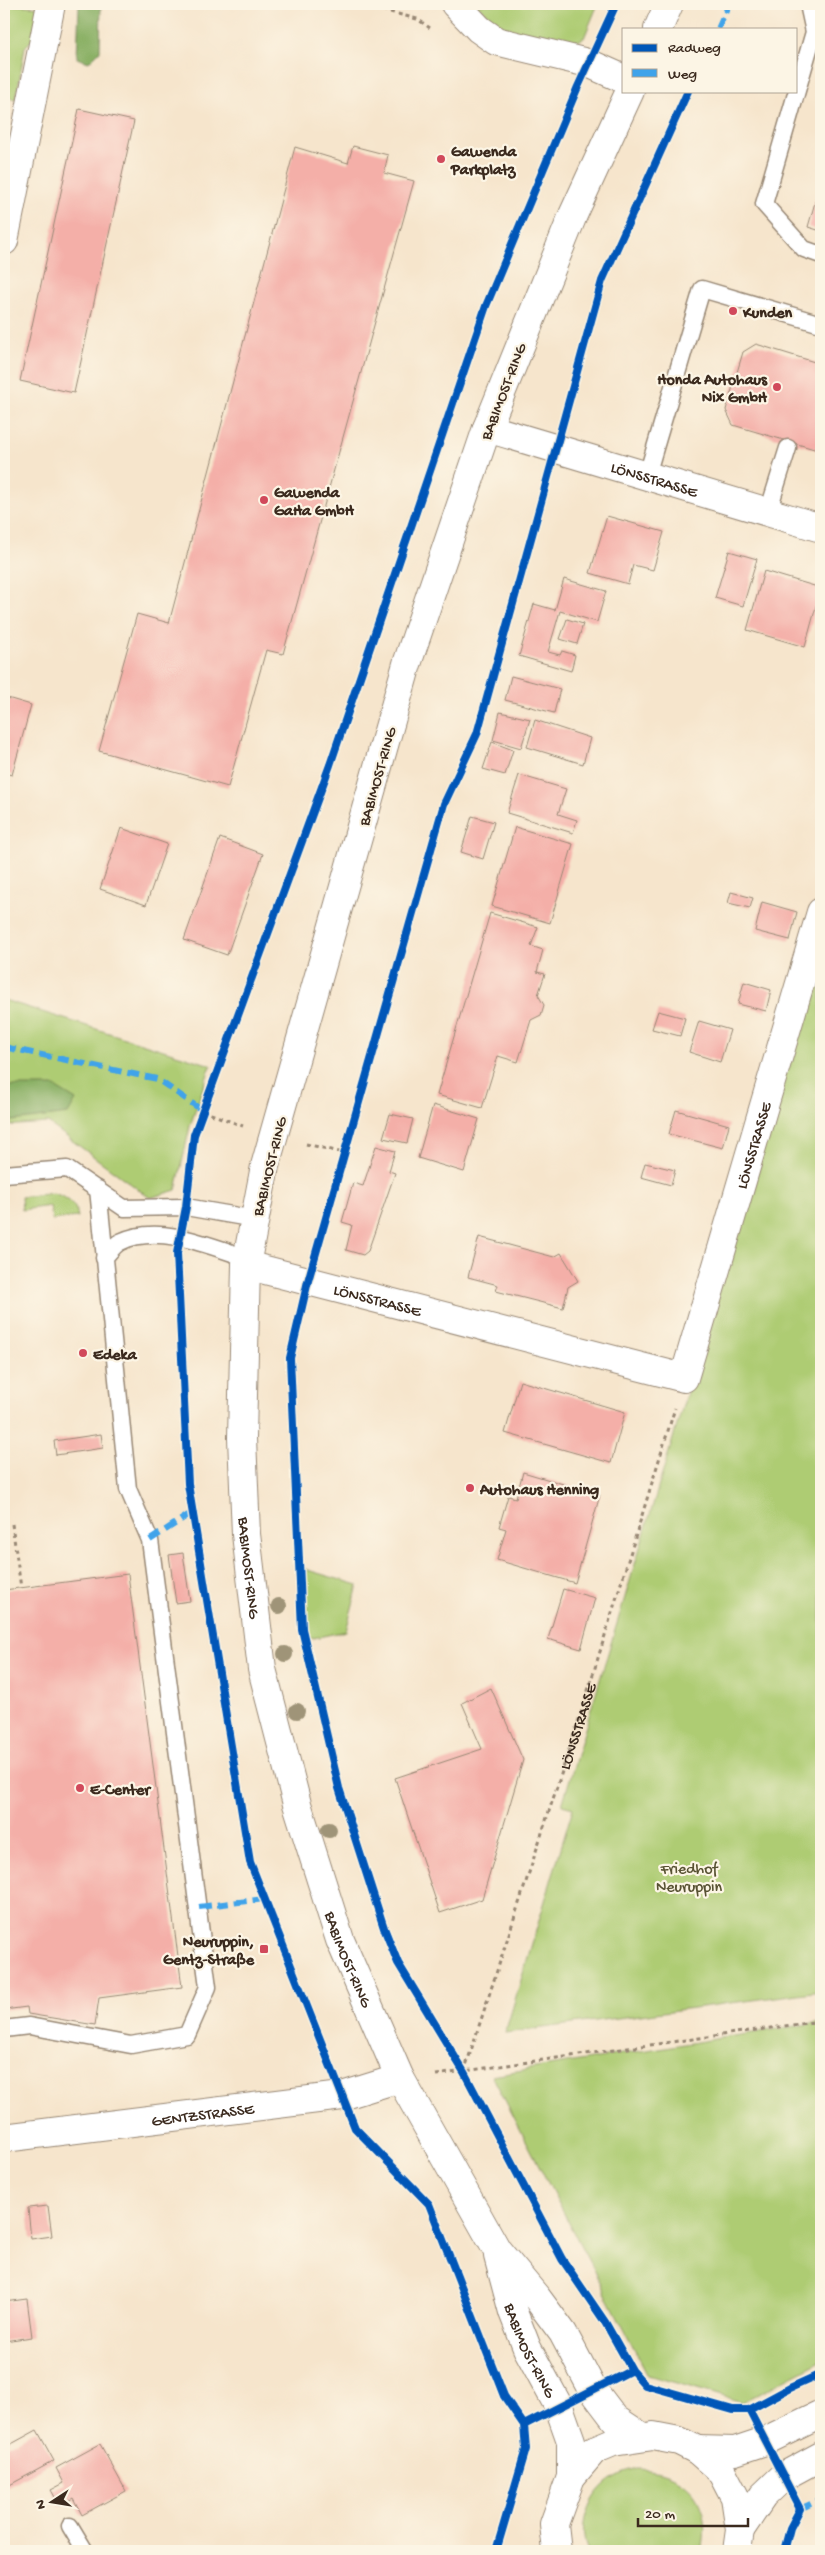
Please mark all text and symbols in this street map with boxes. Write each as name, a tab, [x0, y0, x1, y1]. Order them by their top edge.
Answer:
legend	[622, 28, 798, 92]
text: Radweg	[668, 40, 721, 58]
text: Weg	[668, 66, 697, 84]
place label: Gawenda Parkplatz	[450, 144, 518, 181]
marker: Gawenda Parkplatz	[435, 153, 447, 165]
marker: Kunden	[727, 305, 739, 317]
place label: Kunden	[742, 305, 793, 324]
street label: BABIMOST-RING	[478, 341, 533, 444]
place label: Honda Autohaus Nix GmbH	[657, 372, 768, 409]
marker: Honda Autohaus Nix GmbH	[771, 381, 783, 393]
street label: LÖNSSTRASSE	[608, 460, 700, 504]
place label: Gawenda GaHa GmbH	[274, 485, 355, 522]
marker: Gawenda GaHa GmbH	[258, 494, 270, 506]
street label: BABIMOST-RING	[356, 725, 403, 829]
street label: LÖNSSTRASSE	[734, 1100, 778, 1192]
street label: BABIMOST-RING	[250, 1114, 293, 1219]
street label: LÖNSSTRASSE	[331, 1282, 424, 1323]
marker: Edeka	[77, 1347, 89, 1359]
place label: Edeka	[93, 1347, 138, 1366]
marker: Autohaus Henning	[464, 1482, 476, 1494]
place label: Autohaus Henning	[479, 1482, 599, 1501]
street label: BABIMOST-RING	[232, 1516, 262, 1621]
street label: LÖNSSTRASSE	[557, 1680, 603, 1773]
marker: E-Center	[74, 1782, 86, 1794]
place label: E-Center	[90, 1782, 152, 1801]
park label: Friedhof Neuruppin	[656, 1861, 723, 1898]
street label: BABIMOST-RING	[318, 1909, 375, 2012]
place label: Neuruppin, Gentz-Straße	[163, 1934, 255, 1971]
marker: Neuruppin, Gentz-Straße	[258, 1943, 270, 1955]
street label: GENTZSTRASSE	[151, 2101, 256, 2133]
street label: BABIMOST-RING	[498, 2301, 559, 2403]
north arrow	[28, 2478, 78, 2528]
scale bar	[638, 2495, 748, 2527]
text: N	[32, 2498, 51, 2510]
text: 20 m	[645, 2506, 675, 2524]

